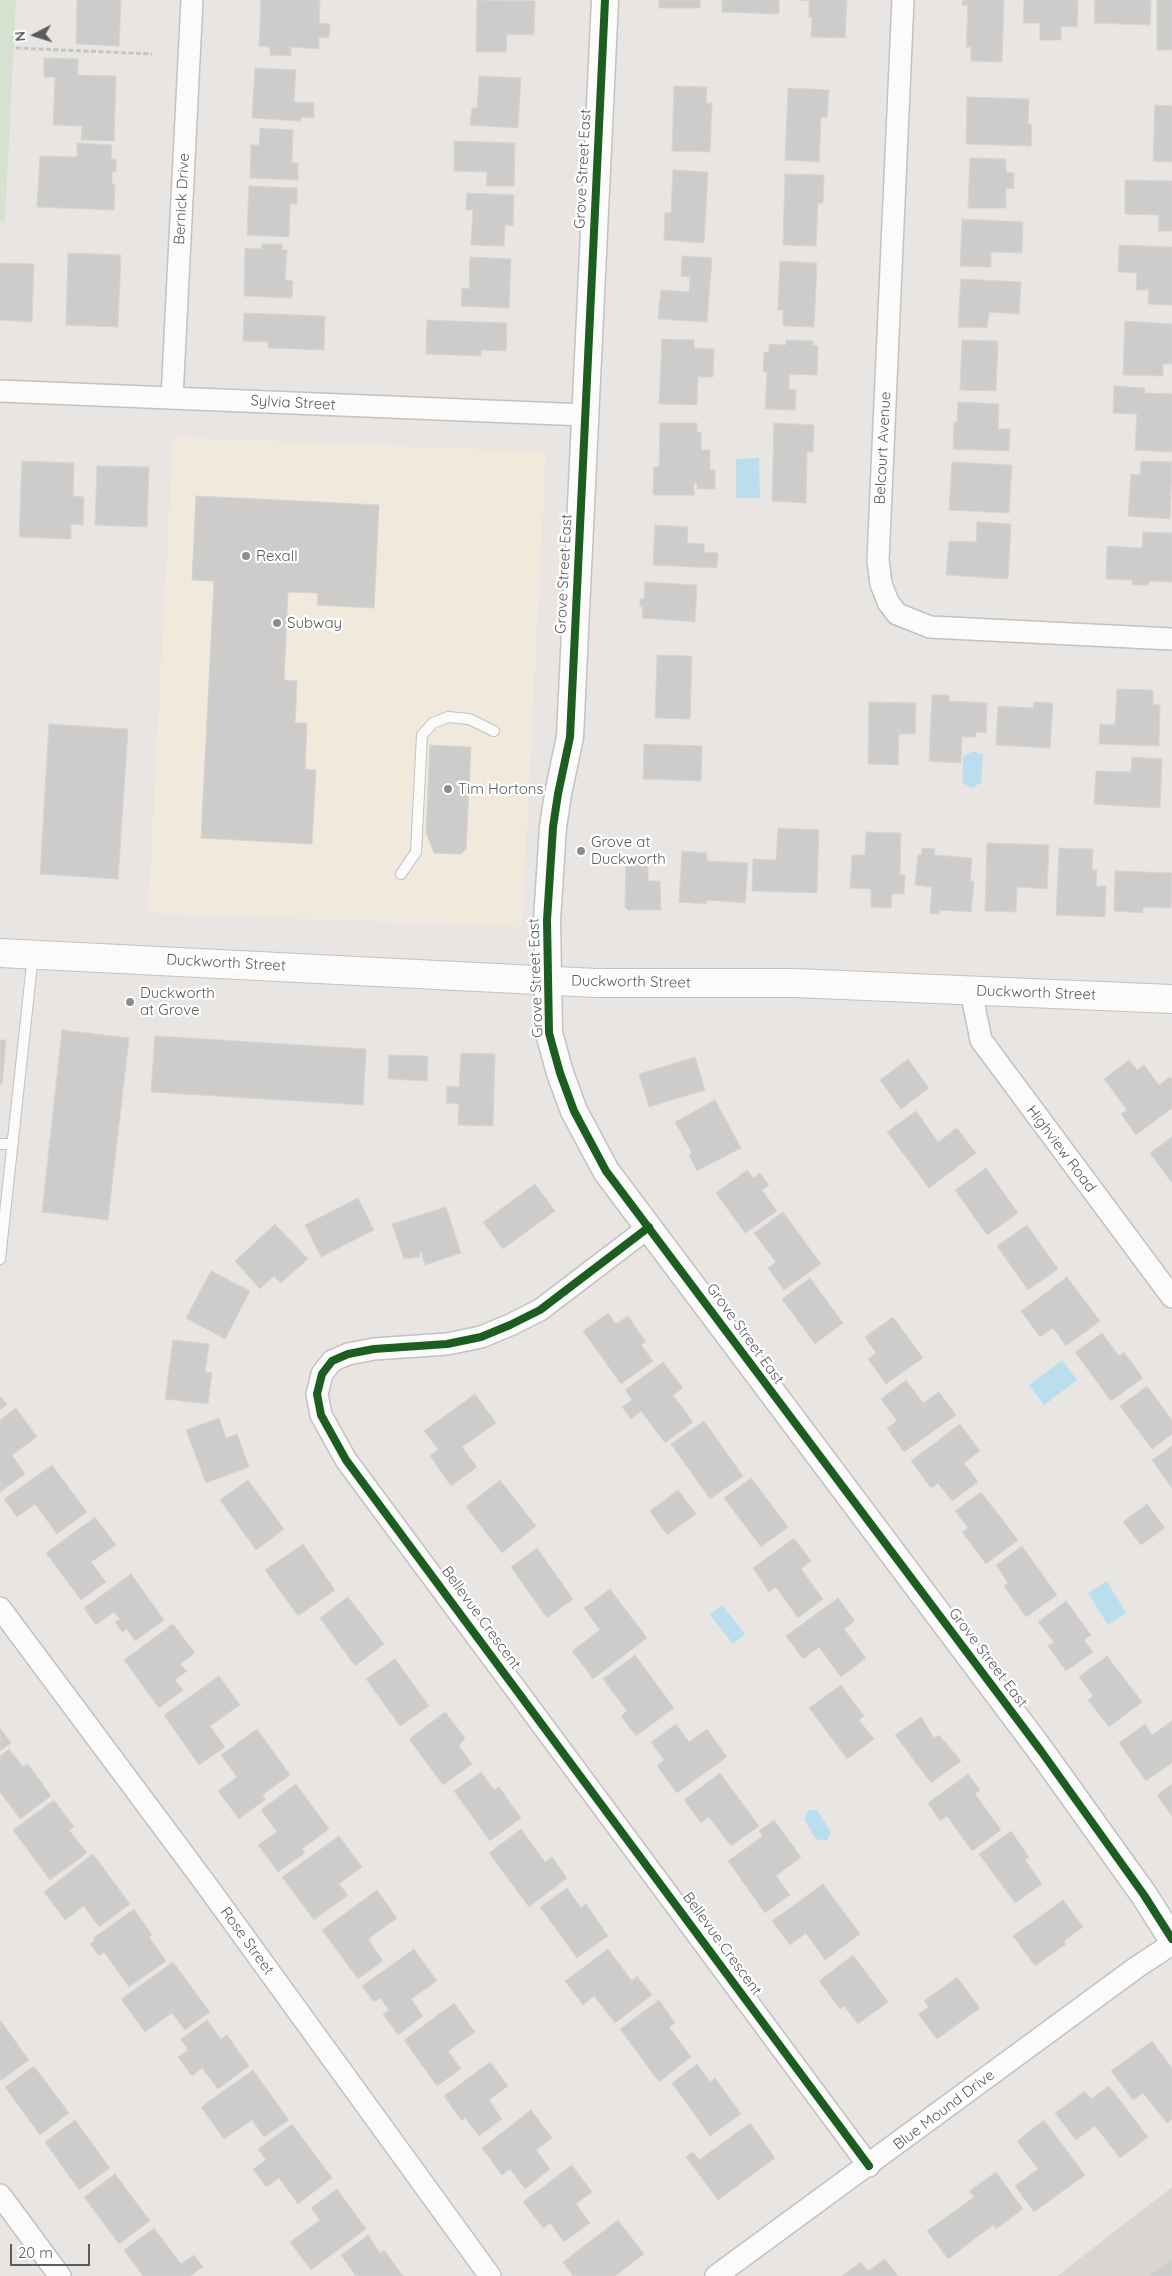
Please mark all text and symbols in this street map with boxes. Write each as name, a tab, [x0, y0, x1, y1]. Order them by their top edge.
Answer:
north arrow	[10, 10, 60, 60]
text: N	[11, 30, 29, 42]
street label: Grove Street East	[571, 109, 595, 229]
street label: Bernick Drive	[171, 153, 193, 245]
street label: Belcourt Avenue	[871, 391, 895, 505]
street label: Sylvia Street	[250, 392, 336, 414]
street label: Grove Street East	[552, 514, 576, 634]
place label: Rexall	[256, 547, 298, 565]
marker: Rexall	[240, 550, 252, 562]
place label: Subway	[287, 614, 342, 632]
marker: Subway	[271, 617, 283, 629]
place label: Tim Hortons	[458, 780, 543, 798]
marker: Tim Hortons	[442, 783, 454, 795]
place label: Grove at Duckworth	[591, 833, 666, 868]
marker: Grove at Duckworth	[575, 845, 587, 857]
street label: Grove Street East	[525, 918, 547, 1038]
street label: Duckworth Street	[166, 951, 286, 975]
street label: Duckworth Street	[571, 972, 691, 992]
street label: Duckworth Street	[976, 982, 1096, 1004]
place label: Duckworth at Grove	[140, 984, 215, 1019]
marker: Duckworth at Grove	[124, 996, 136, 1008]
street label: Highview Road	[1023, 1102, 1099, 1196]
street label: Grove Street East	[702, 1280, 788, 1388]
street label: Bellevue Crescent	[438, 1563, 524, 1673]
street label: Grove Street East	[945, 1605, 1031, 1711]
street label: Bellevue Crescent	[679, 1889, 765, 1999]
street label: Rose Street	[216, 1903, 278, 1979]
street label: Blue Mound Drive	[890, 2066, 998, 2154]
scale bar	[12, 2234, 92, 2266]
text: 20 m	[18, 2243, 53, 2262]

